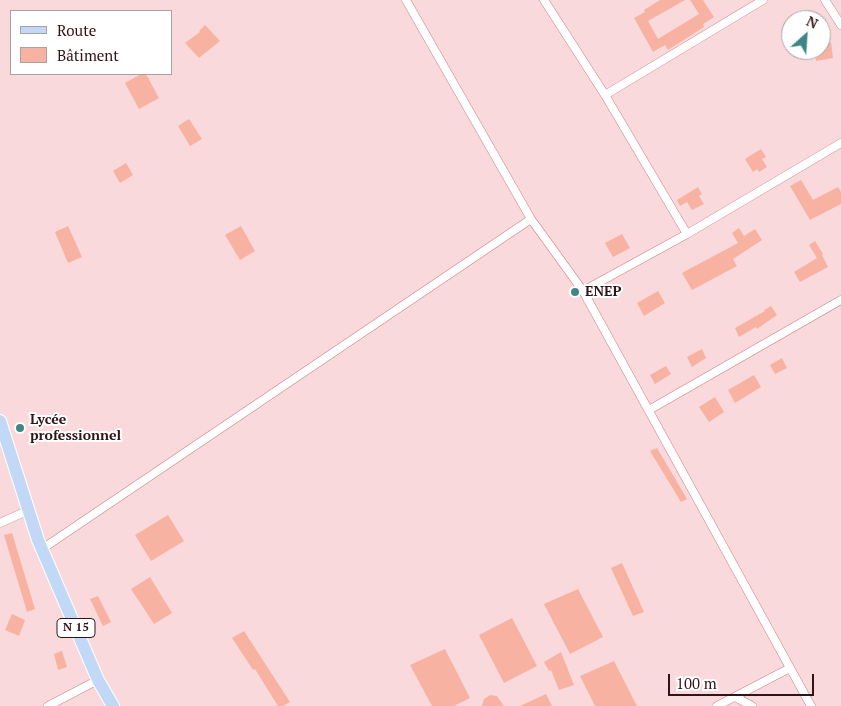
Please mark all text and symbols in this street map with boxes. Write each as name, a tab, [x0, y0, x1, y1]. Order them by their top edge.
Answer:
legend	[10, 10, 172, 75]
north arrow	[781, 10, 831, 60]
text: N	[803, 11, 821, 33]
text: Route	[57, 20, 96, 40]
text: Bâtiment	[57, 45, 119, 65]
place label: ENEP	[585, 284, 621, 300]
marker: ENEP	[569, 286, 581, 298]
place label: Lycée professionnel	[30, 412, 121, 444]
marker: Lycée professionnel	[14, 422, 26, 434]
road number: N 15	[57, 618, 95, 638]
scale bar	[671, 664, 817, 696]
text: 100 m	[676, 673, 717, 693]

